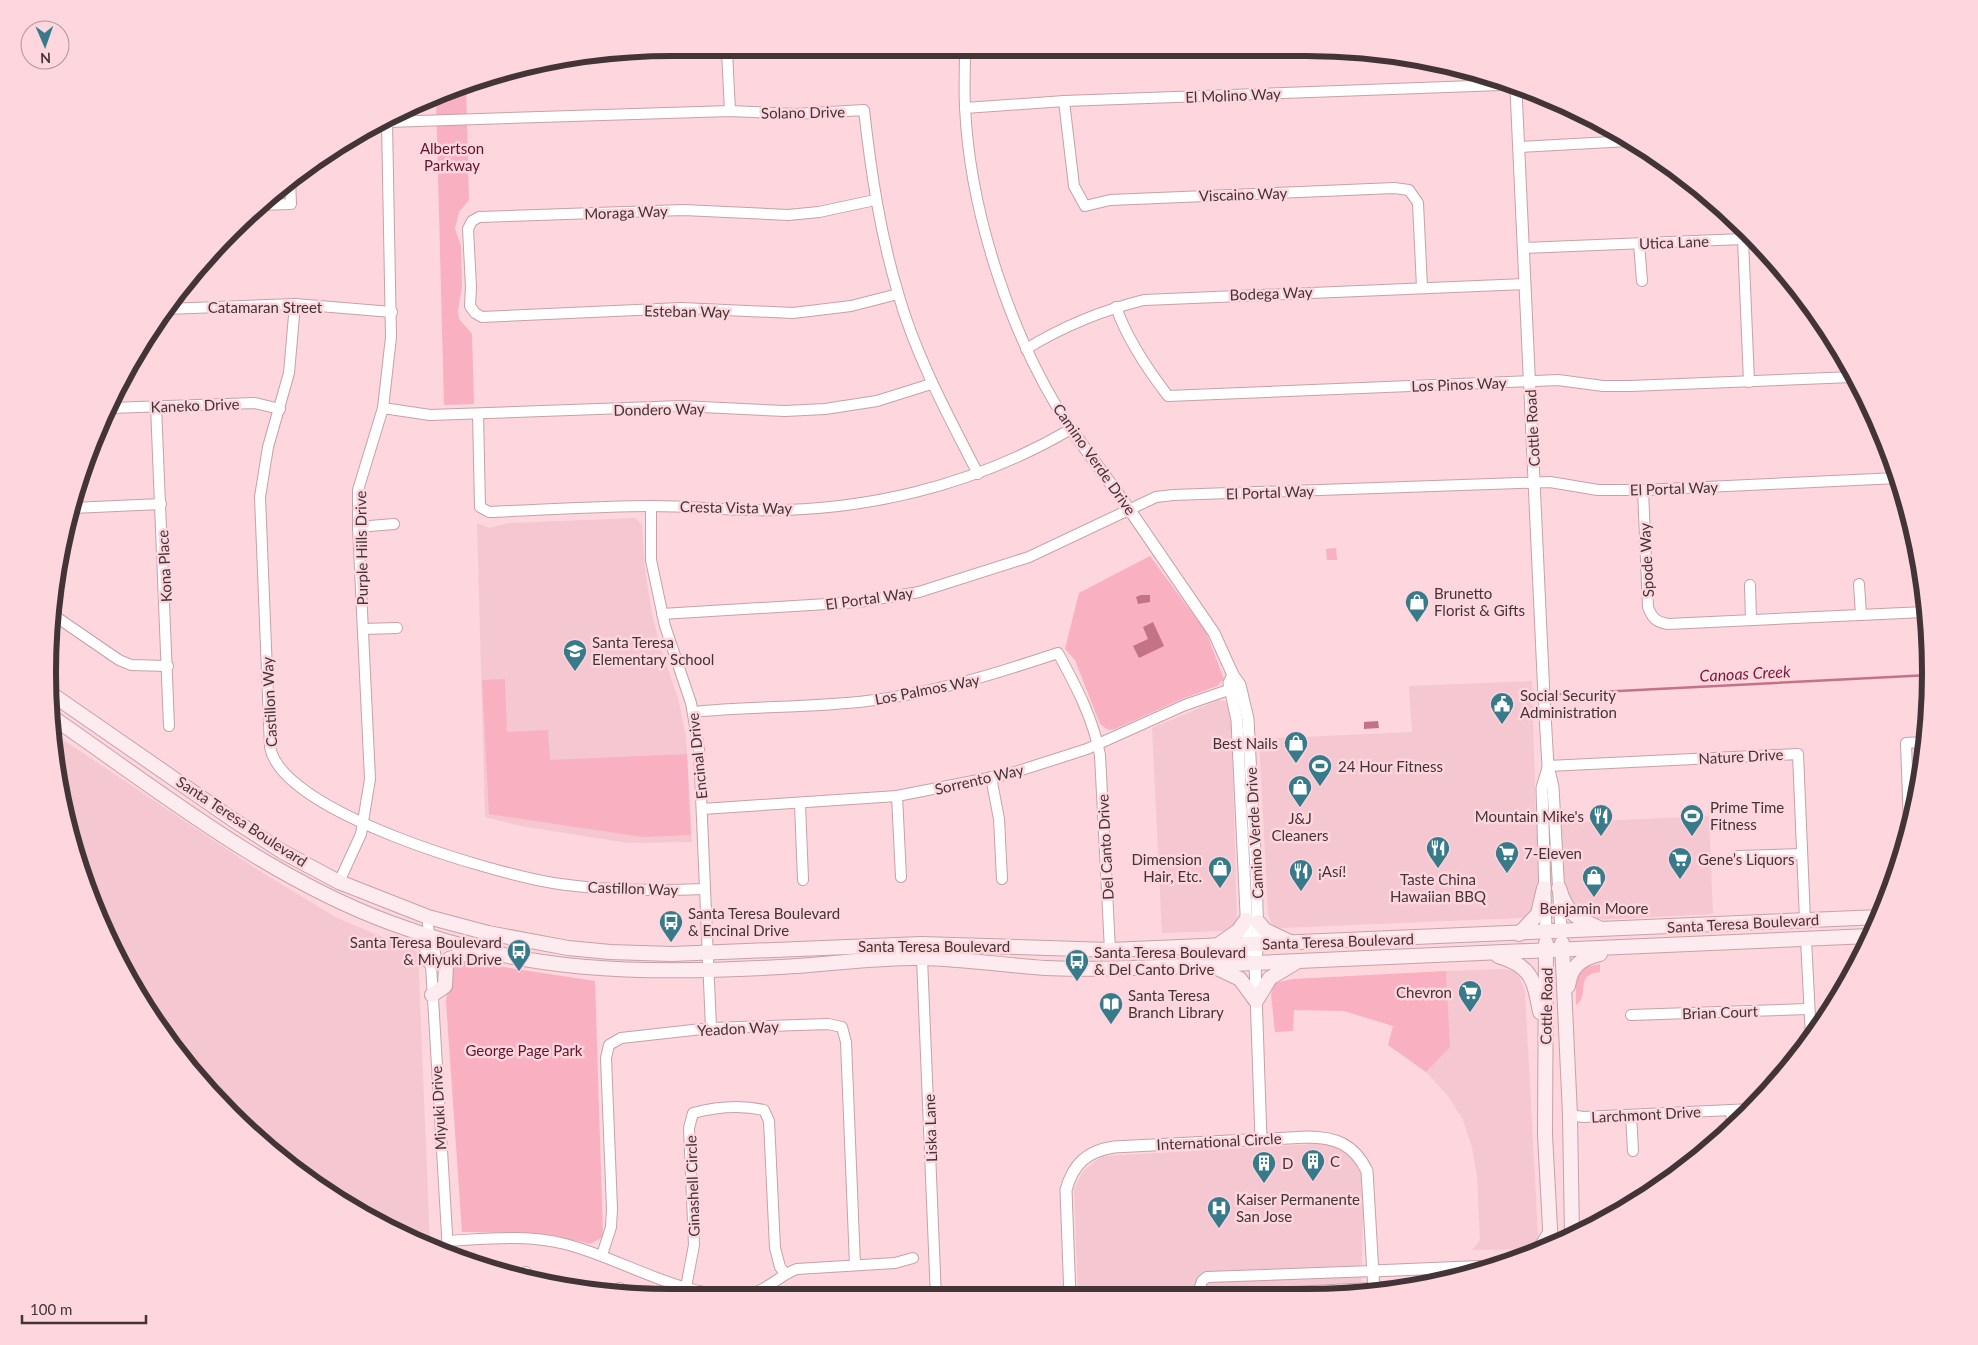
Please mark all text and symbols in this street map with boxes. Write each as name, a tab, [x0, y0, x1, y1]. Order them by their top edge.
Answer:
north arrow	[20, 20, 70, 70]
text: N	[40, 50, 51, 67]
street label: El Molino Way	[1185, 84, 1281, 106]
street label: Solano Drive	[761, 102, 845, 122]
park label: Albertson Parkway	[420, 139, 484, 174]
street label: Viscaino Way	[1198, 183, 1288, 205]
street label: Moraga Way	[584, 202, 668, 222]
street label: Utica Lane	[1639, 232, 1709, 252]
street label: Bodega Way	[1229, 283, 1313, 303]
street label: Catamaran Street	[208, 298, 323, 316]
street label: Esteban Way	[644, 301, 730, 321]
street label: Los Pinos Way	[1411, 373, 1507, 395]
street label: Cottle Road	[1521, 389, 1543, 467]
street label: Kaneko Drive	[150, 394, 240, 416]
street label: Dondero Way	[613, 399, 705, 419]
street label: Camino Verde Drive	[1050, 400, 1140, 518]
street label: El Portal Way	[1630, 477, 1719, 499]
street label: El Portal Way	[1226, 481, 1315, 503]
street label: Purple Hills Drive	[351, 490, 371, 605]
street label: Cresta Vista Way	[680, 497, 792, 517]
street label: Spode Way	[1635, 522, 1657, 598]
street label: Kona Place	[153, 529, 175, 603]
street label: El Portal Way	[824, 583, 914, 613]
place label: Brunetto Florist & Gifts	[1434, 584, 1525, 619]
shop icon: Brunetto Florist & Gifts	[1404, 589, 1430, 623]
place label: Santa Teresa Elementary School	[592, 633, 714, 668]
school or university icon: Santa Teresa Elementary School	[562, 638, 588, 672]
street label: Castillon Way	[258, 656, 280, 748]
water label: Canoas Creek	[1699, 661, 1791, 685]
street label: Los Palmos Way	[873, 670, 981, 708]
place label: Social Security Administration	[1520, 686, 1617, 721]
public building icon: Social Security Administration	[1489, 691, 1515, 725]
street label: Encinal Drive	[684, 712, 710, 800]
shop icon: Best Nails	[1283, 730, 1309, 764]
place label: Best Nails	[1212, 734, 1278, 752]
street label: Nature Drive	[1698, 745, 1784, 767]
sports icon: 24 Hour Fitness	[1307, 753, 1333, 787]
place label: 24 Hour Fitness	[1338, 757, 1443, 775]
street label: Sorrento Way	[933, 760, 1025, 798]
street label: Camino Verde Drive	[1242, 767, 1266, 899]
street label: Santa Teresa Boulevard	[173, 772, 311, 870]
shop icon: J&J Cleaners	[1287, 774, 1313, 808]
street label: Del Canto Drive	[1093, 794, 1117, 900]
place label: Prime Time Fitness	[1710, 798, 1784, 833]
restaurant icon: Mountain Mike's	[1588, 803, 1614, 837]
sports icon: Prime Time Fitness	[1679, 803, 1705, 837]
place label: Mountain Mike's	[1475, 807, 1584, 825]
place label: J&J Cleaners	[1271, 809, 1329, 844]
restaurant icon: Taste China Hawaiian BBQ	[1425, 835, 1451, 869]
supermarket icon: 7-Eleven	[1494, 840, 1520, 874]
place label: 7-Eleven	[1524, 844, 1582, 862]
supermarket icon: Gene’s Liquors	[1667, 846, 1693, 880]
place label: Dimension Hair, Etc.	[1132, 850, 1202, 885]
place label: Gene’s Liquors	[1698, 850, 1795, 868]
shop icon: Dimension Hair, Etc.	[1207, 855, 1233, 889]
restaurant icon: ¡Así!	[1288, 858, 1314, 892]
place label: ¡Así!	[1318, 862, 1346, 880]
shop icon: Benjamin Moore	[1581, 864, 1607, 898]
place label: Taste China Hawaiian BBQ	[1390, 870, 1486, 905]
street label: Castillon Way	[587, 877, 679, 899]
place label: Benjamin Moore	[1540, 899, 1649, 917]
place label: Santa Teresa Boulevard & Encinal Drive	[688, 904, 840, 939]
bus stop icon: Santa Teresa Boulevard & Encinal Drive	[658, 909, 684, 943]
street label: Santa Teresa Boulevard	[1667, 910, 1819, 936]
street label: Santa Teresa Boulevard	[1262, 929, 1414, 953]
place label: Santa Teresa Boulevard & Miyuki Drive	[350, 933, 502, 968]
street label: Santa Teresa Boulevard	[858, 937, 1010, 955]
bus stop icon: Santa Teresa Boulevard & Miyuki Drive	[506, 938, 532, 972]
place label: Santa Teresa Boulevard & Del Canto Drive	[1094, 943, 1246, 978]
bus stop icon: Santa Teresa Boulevard & Del Canto Drive	[1064, 948, 1090, 982]
street label: Cottle Road	[1536, 967, 1556, 1045]
supermarket icon: Chevron	[1457, 979, 1483, 1013]
place label: Chevron	[1396, 983, 1452, 1001]
place label: Santa Teresa Branch Library	[1128, 986, 1224, 1021]
library icon: Santa Teresa Branch Library	[1098, 991, 1124, 1025]
street label: Brian Court	[1682, 1002, 1759, 1022]
street label: Yeadon Way	[697, 1017, 780, 1039]
park label: George Page Park	[466, 1041, 583, 1059]
street label: Miyuki Drive	[427, 1065, 449, 1151]
street label: Liska Lane	[920, 1094, 940, 1162]
street label: Larchmont Drive	[1591, 1102, 1701, 1126]
street label: International Circle	[1156, 1129, 1282, 1153]
street label: Ginashell Circle	[681, 1135, 703, 1237]
building icon: C	[1300, 1148, 1326, 1182]
building icon: D	[1251, 1150, 1277, 1184]
place label: C	[1330, 1152, 1340, 1170]
place label: D	[1282, 1154, 1293, 1172]
place label: Kaiser Permanente San Jose	[1236, 1190, 1360, 1225]
hospital icon: Kaiser Permanente San Jose	[1206, 1195, 1232, 1229]
scale bar	[22, 1292, 146, 1324]
text: 100 m	[30, 1300, 72, 1318]

